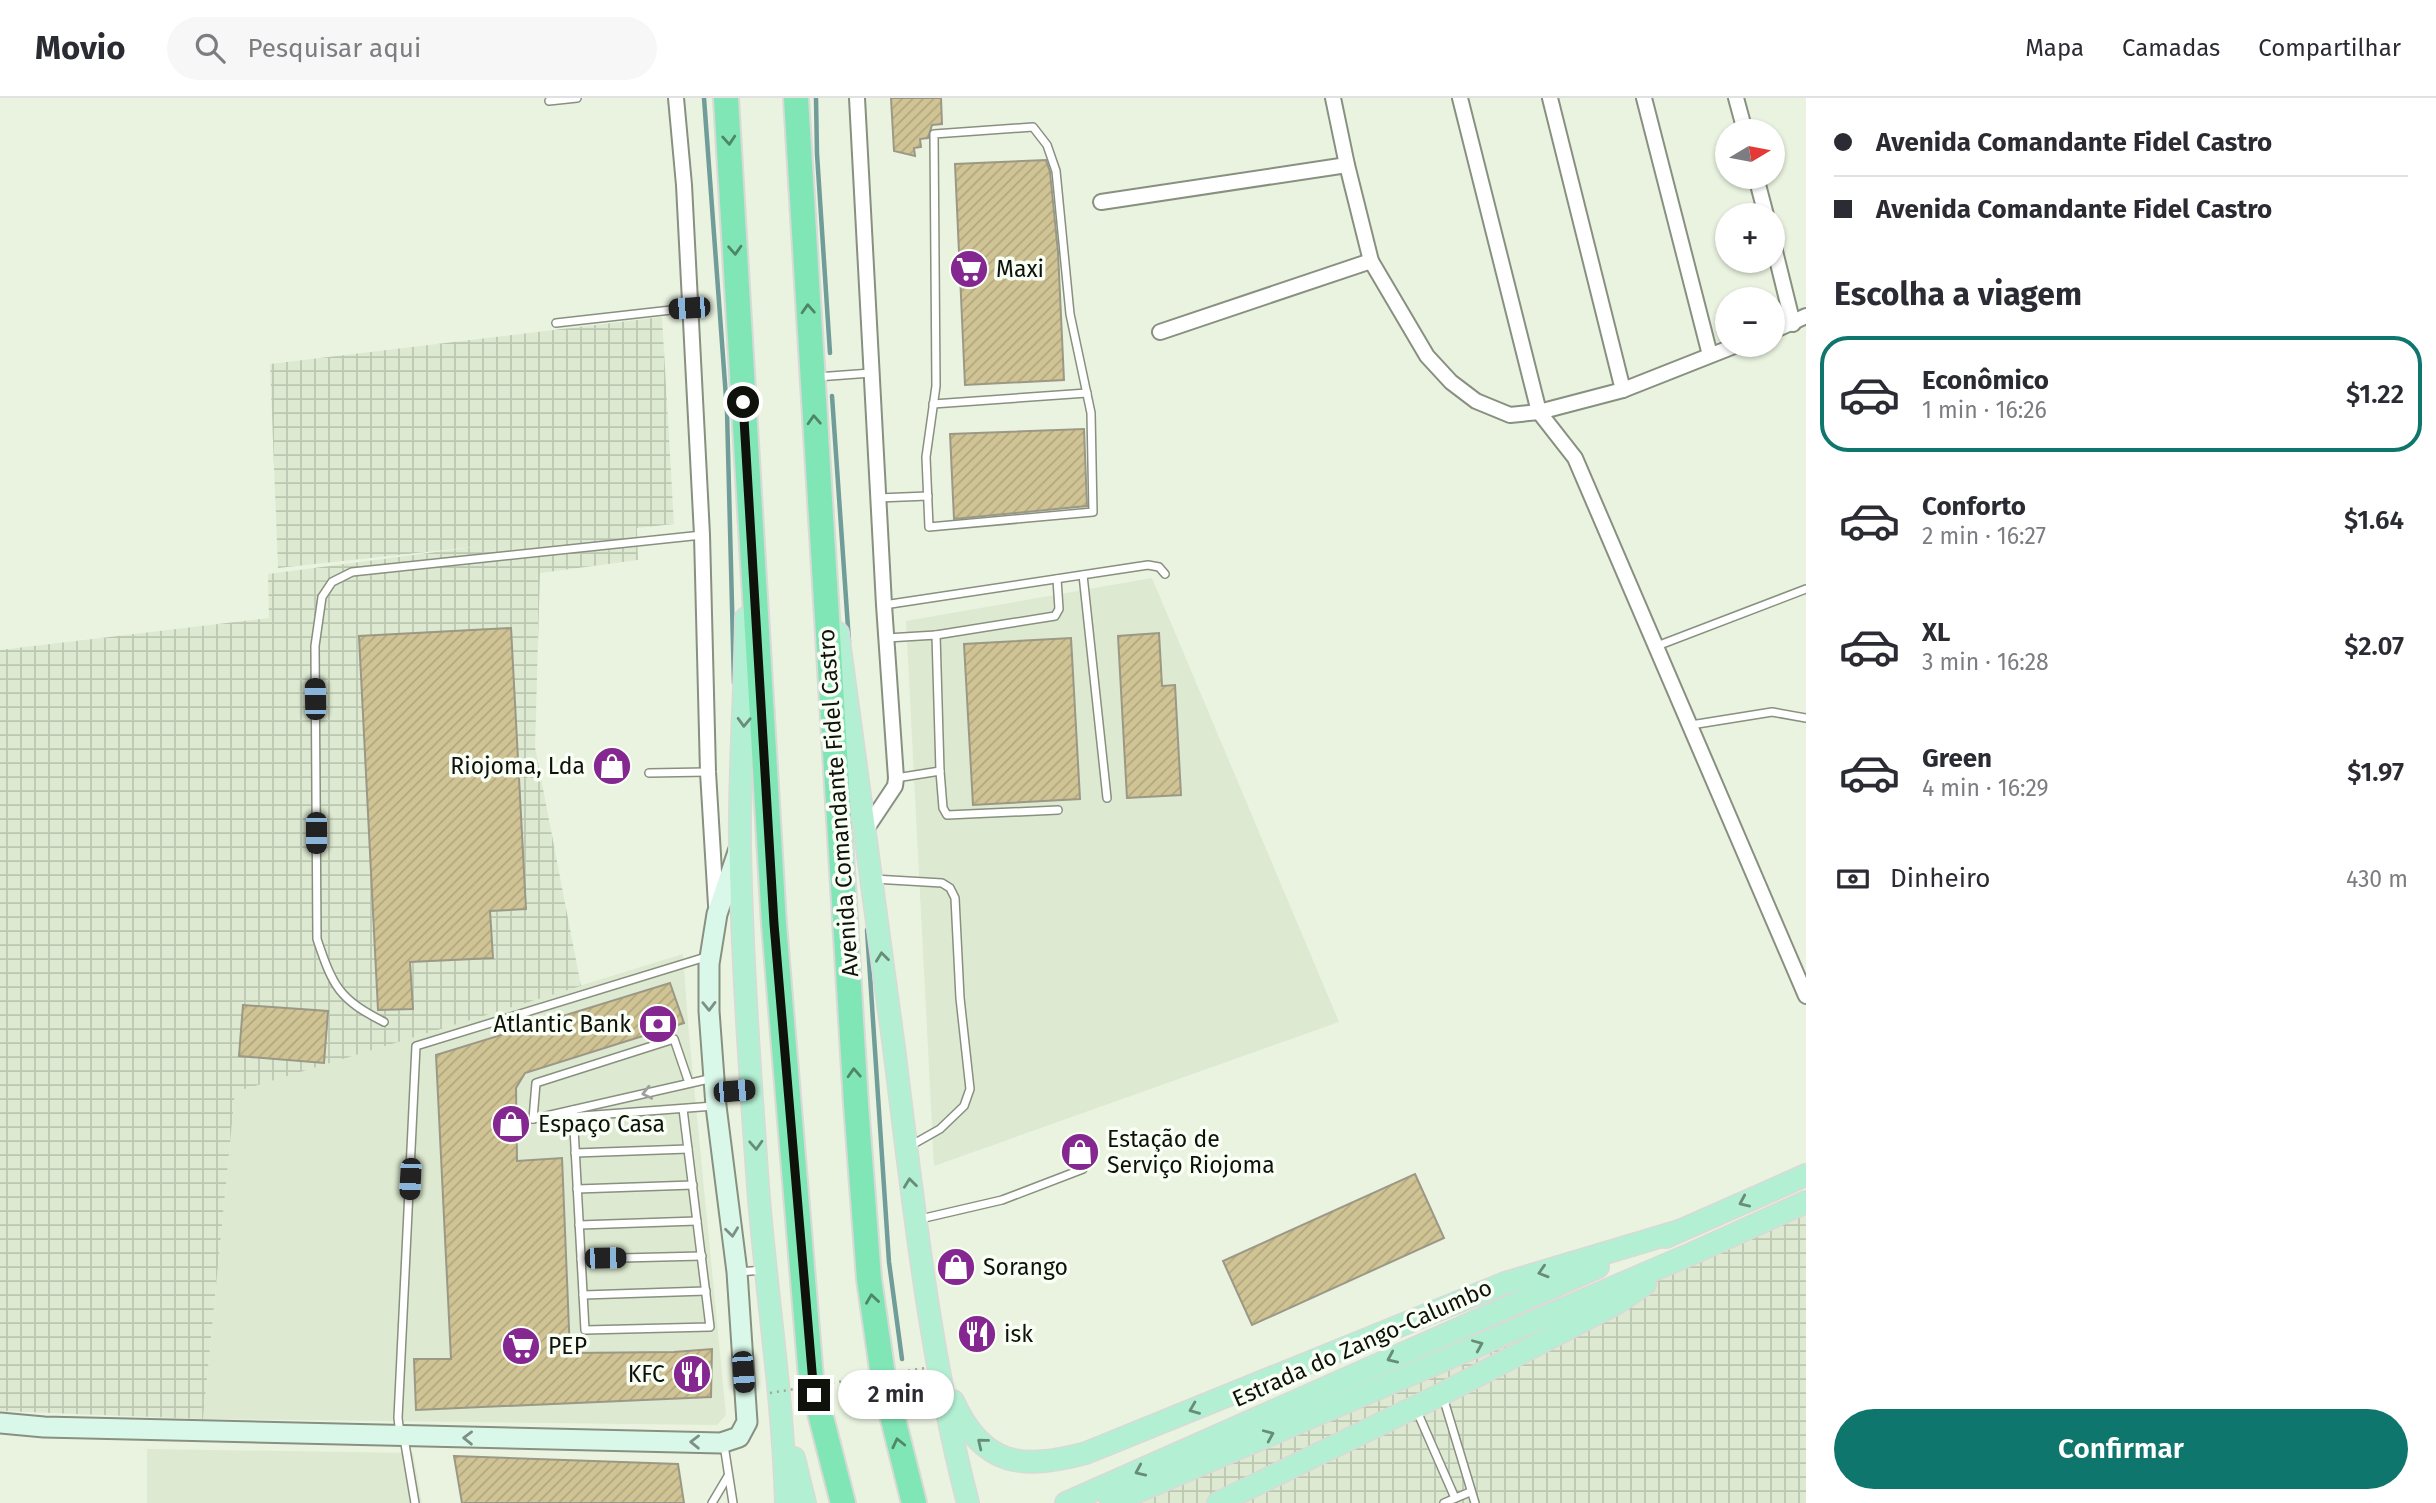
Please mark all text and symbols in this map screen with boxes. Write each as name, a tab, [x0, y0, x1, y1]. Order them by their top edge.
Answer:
search box	[167, 17, 657, 80]
text: Movio	[35, 28, 125, 68]
icon: search	[191, 29, 229, 67]
text: Pesquisar aqui	[247, 33, 421, 64]
text: Mapa	[2025, 34, 2084, 62]
text: Camadas	[2122, 34, 2220, 62]
text: Compartilhar	[2258, 34, 2401, 62]
north arrow	[1715, 119, 1785, 189]
map controls	[1715, 119, 1785, 357]
text: Avenida Comandante Fidel Castro	[1876, 127, 2272, 158]
one-way arrow	[721, 135, 736, 146]
text: Avenida Comandante Fidel Castro	[1876, 194, 2272, 225]
button: +	[1715, 203, 1785, 273]
one-way arrow	[727, 245, 742, 256]
supermarket icon: Maxi	[948, 248, 990, 290]
place label: Maxi	[996, 255, 1044, 283]
text: Escolha a viagem	[1834, 275, 2082, 313]
button: −	[1715, 287, 1785, 357]
car	[668, 296, 711, 320]
one-way arrow	[800, 303, 815, 314]
icon: car	[1838, 363, 1901, 426]
text: Econômico	[1922, 365, 2049, 396]
text: $1.22	[2346, 379, 2404, 410]
route start	[727, 386, 759, 418]
text: 1 min · 16:26	[1922, 396, 2047, 424]
one-way arrow	[806, 414, 821, 425]
icon: car	[1838, 489, 1901, 552]
text: Conforto	[1922, 491, 2026, 522]
text: $1.64	[2344, 505, 2404, 536]
text: 2 min · 16:27	[1922, 522, 2046, 550]
icon: car	[1838, 615, 1901, 678]
text: XL	[1922, 617, 1950, 648]
street label: Avenida Comandante Fidel Castro	[812, 628, 864, 978]
text: $2.07	[2344, 631, 2404, 662]
text: 3 min · 16:28	[1922, 648, 2049, 676]
car	[305, 678, 326, 720]
one-way arrow	[736, 716, 751, 727]
icon: car	[1838, 741, 1901, 804]
text: Green	[1922, 743, 1992, 774]
shop icon: Riojoma, Lda	[591, 745, 633, 787]
place label: Riojoma, Lda	[450, 752, 585, 780]
text: $1.97	[2347, 757, 2404, 788]
text: 4 min · 16:29	[1922, 774, 2049, 802]
car	[306, 812, 327, 854]
icon: cash	[1834, 860, 1872, 898]
text: Dinheiro	[1890, 863, 1991, 894]
text: 430 m	[2346, 865, 2408, 893]
one-way arrow	[875, 951, 890, 963]
one-way arrow	[701, 1001, 717, 1012]
bank icon: Atlantic Bank	[637, 1003, 679, 1045]
place label: Atlantic Bank	[494, 1010, 631, 1038]
one-way arrow	[847, 1067, 862, 1078]
car	[713, 1079, 756, 1103]
one-way arrow	[641, 1085, 653, 1099]
shop icon: Espaço Casa	[490, 1103, 532, 1145]
place label: Espaço Casa	[538, 1110, 665, 1138]
place label: Estação de Serviço Riojoma	[1107, 1125, 1275, 1179]
shop icon: Estação de Serviço Riojoma	[1059, 1131, 1101, 1173]
one-way arrow	[748, 1139, 763, 1150]
car	[399, 1157, 422, 1201]
one-way arrow	[903, 1177, 918, 1188]
one-way arrow	[1738, 1194, 1751, 1208]
one-way arrow	[724, 1227, 739, 1238]
shop icon: Sorango	[935, 1246, 977, 1288]
car	[584, 1247, 627, 1269]
place label: Sorango	[983, 1253, 1068, 1281]
one-way arrow	[1537, 1263, 1549, 1278]
street label: Estrada do Zango-Calumbo	[1228, 1273, 1496, 1413]
one-way arrow	[865, 1294, 880, 1305]
restaurant icon: isk	[956, 1313, 998, 1355]
place label: isk	[1004, 1320, 1033, 1348]
supermarket icon: PEP	[500, 1325, 542, 1367]
place label: PEP	[548, 1332, 587, 1360]
one-way arrow	[1471, 1339, 1484, 1353]
car	[732, 1350, 755, 1394]
one-way arrow	[1387, 1350, 1400, 1364]
restaurant icon: KFC	[671, 1353, 713, 1395]
place label: KFC	[628, 1360, 665, 1388]
callout: 2 min	[838, 1370, 954, 1420]
route end	[798, 1379, 830, 1411]
text: 2 min	[868, 1380, 924, 1408]
one-way arrow	[1189, 1400, 1201, 1414]
button: Confirmar	[1834, 1409, 2408, 1489]
one-way arrow	[1262, 1429, 1275, 1443]
one-way arrow	[462, 1430, 473, 1446]
one-way arrow	[690, 1435, 701, 1450]
one-way arrow	[892, 1438, 907, 1450]
one-way arrow	[978, 1439, 991, 1451]
one-way arrow	[1134, 1463, 1147, 1477]

